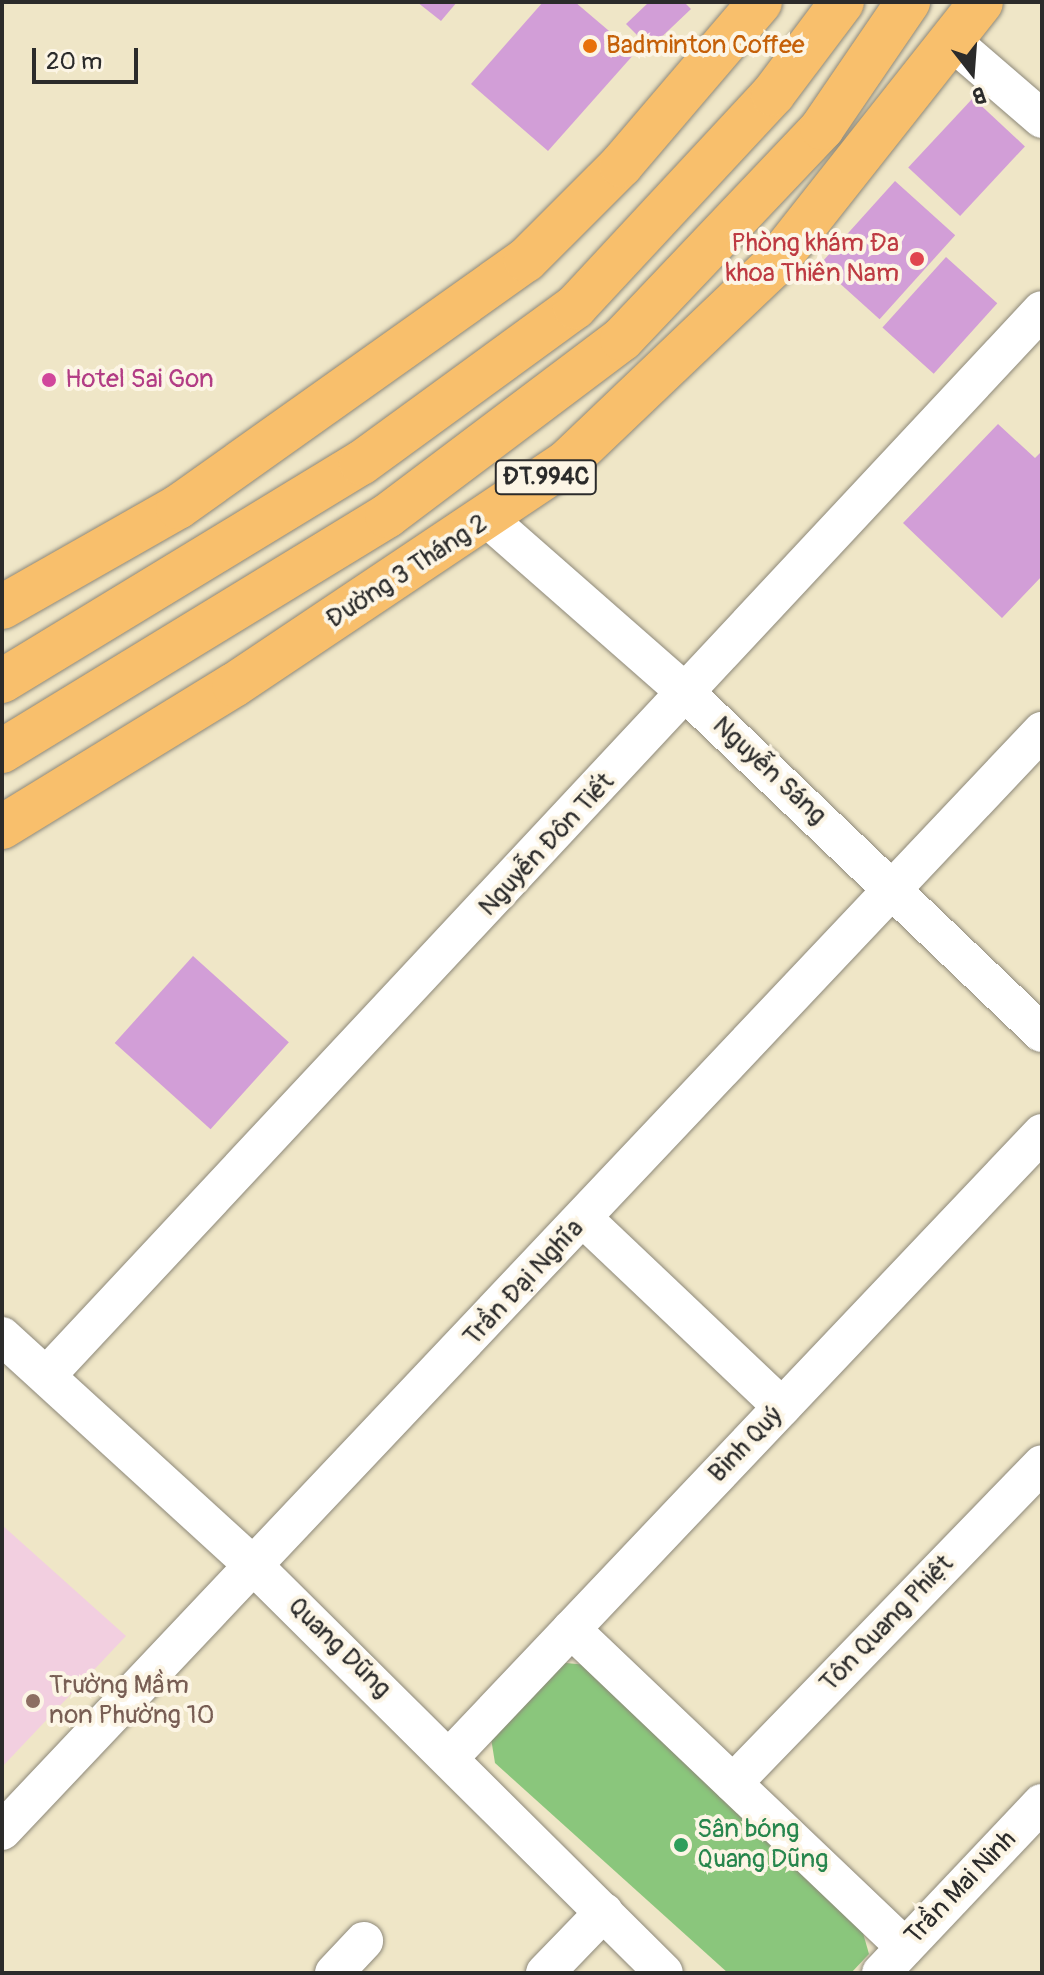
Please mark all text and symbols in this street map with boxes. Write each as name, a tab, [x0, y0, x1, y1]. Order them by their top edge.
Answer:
place label: Badminton Coffee	[606, 30, 805, 62]
scale bar	[36, 32, 142, 82]
north arrow	[932, 32, 1012, 112]
marker: Badminton Coffee	[581, 37, 599, 55]
text: 20 m	[46, 47, 102, 76]
text: B	[969, 80, 989, 110]
place label: Phòng khám Đa khoa Thiên Nam	[726, 228, 899, 290]
marker: Phòng khám Đa khoa Thiên Nam	[906, 248, 928, 270]
place label: Hotel Sai Gon	[65, 364, 214, 396]
marker: Hotel Sai Gon	[40, 371, 58, 389]
road number: ĐT.994C	[494, 457, 598, 497]
street label: Đường 3 Tháng 2	[321, 508, 493, 636]
street label: Nguyễn Sáng	[706, 710, 832, 832]
street label: Nguyễn Đôn Tiết	[473, 767, 621, 923]
street label: Trần Đại Nghĩa	[457, 1213, 591, 1353]
street label: Bình Quý	[702, 1401, 790, 1489]
street label: Tôn Quang Phiệt	[814, 1549, 960, 1699]
street label: Quang Dũng	[281, 1591, 397, 1705]
place label: Trường Mầm non Phường 10	[49, 1670, 214, 1732]
marker: Trường Mầm non Phường 10	[24, 1692, 42, 1710]
place label: Sân bóng Quang Dũng	[697, 1814, 828, 1876]
street label: Trần Mai Ninh	[899, 1824, 1023, 1952]
marker: Sân bóng Quang Dũng	[672, 1836, 690, 1854]

